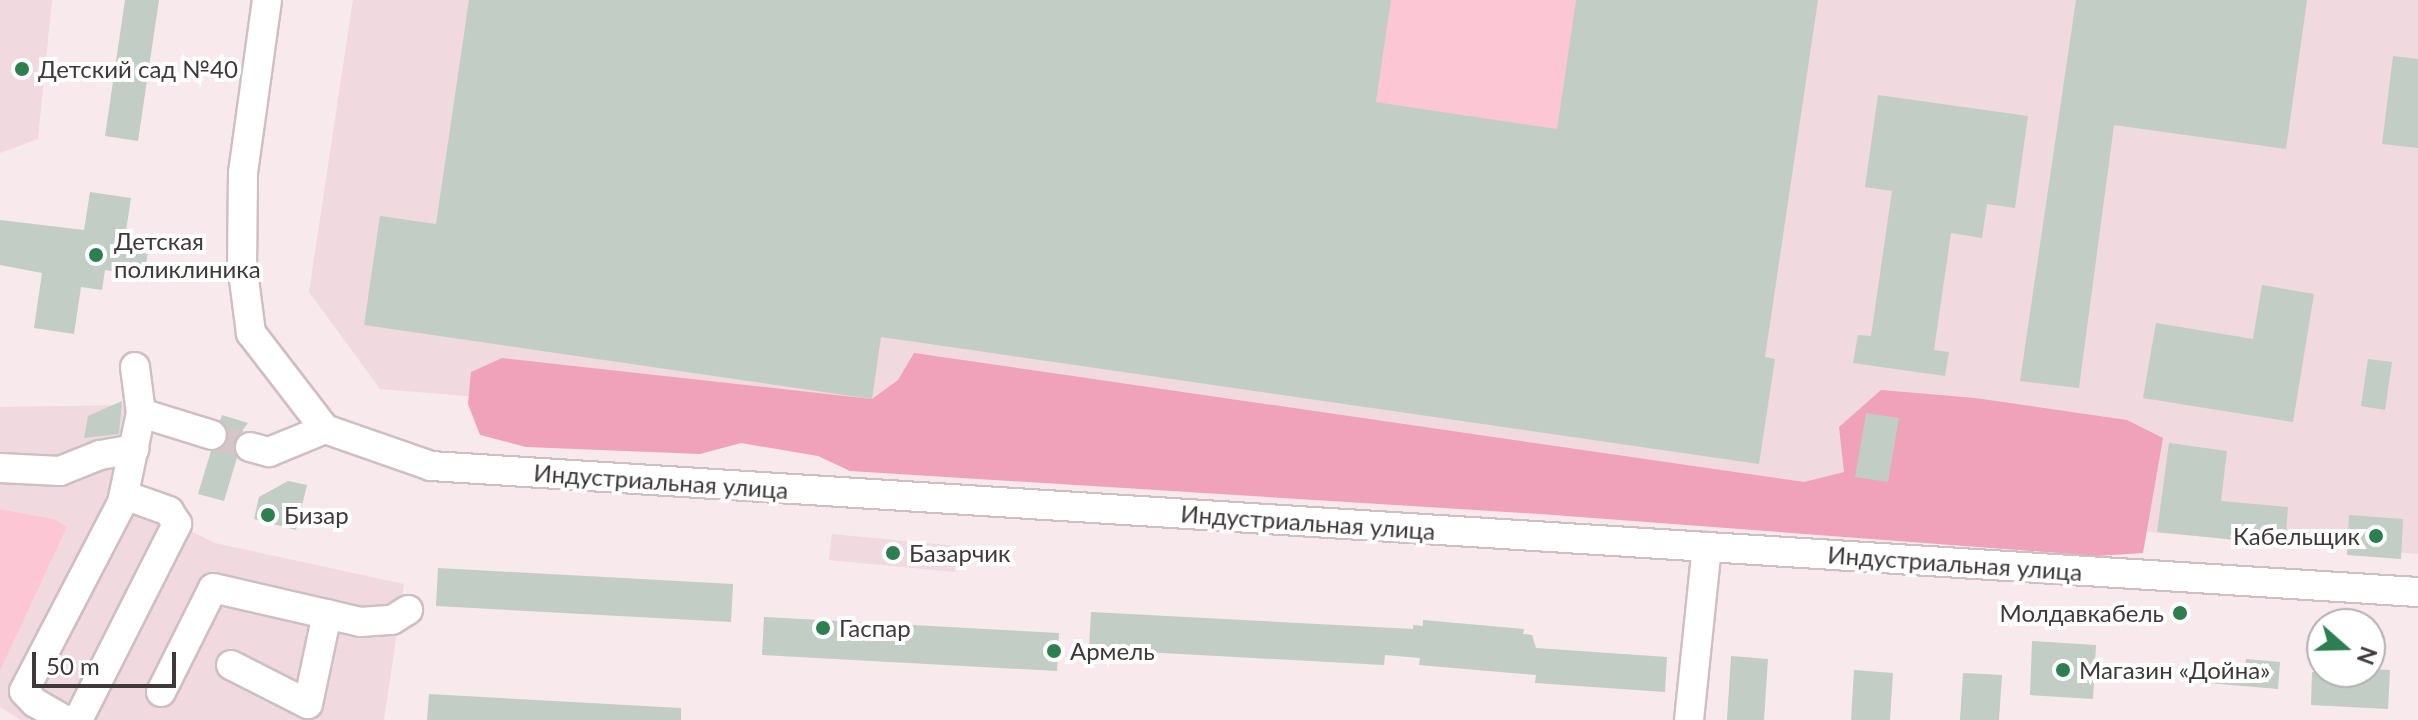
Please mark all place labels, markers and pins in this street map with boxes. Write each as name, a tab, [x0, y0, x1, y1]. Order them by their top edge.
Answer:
place label: Детский сад №40	[38, 55, 238, 83]
marker: Детский сад №40	[13, 60, 31, 78]
place label: Детская поликлиника	[114, 227, 261, 283]
marker: Детская поликлиника	[85, 244, 107, 266]
place label: Бизар	[284, 501, 349, 529]
marker: Бизар	[259, 506, 277, 524]
place label: Кабельщик	[2233, 522, 2360, 550]
marker: Кабельщик	[2367, 527, 2385, 545]
place label: Базарчик	[909, 539, 1010, 567]
marker: Базарчик	[884, 544, 902, 562]
place label: Молдавкабель	[2000, 599, 2164, 627]
marker: Молдавкабель	[2171, 604, 2189, 622]
place label: Гаспар	[839, 614, 911, 642]
marker: Гаспар	[814, 619, 832, 637]
place label: Армель	[1070, 637, 1155, 665]
marker: Армель	[1045, 642, 1063, 660]
place label: Магазин «Дойна»	[2079, 656, 2270, 684]
marker: Магазин «Дойна»	[2054, 661, 2072, 679]

